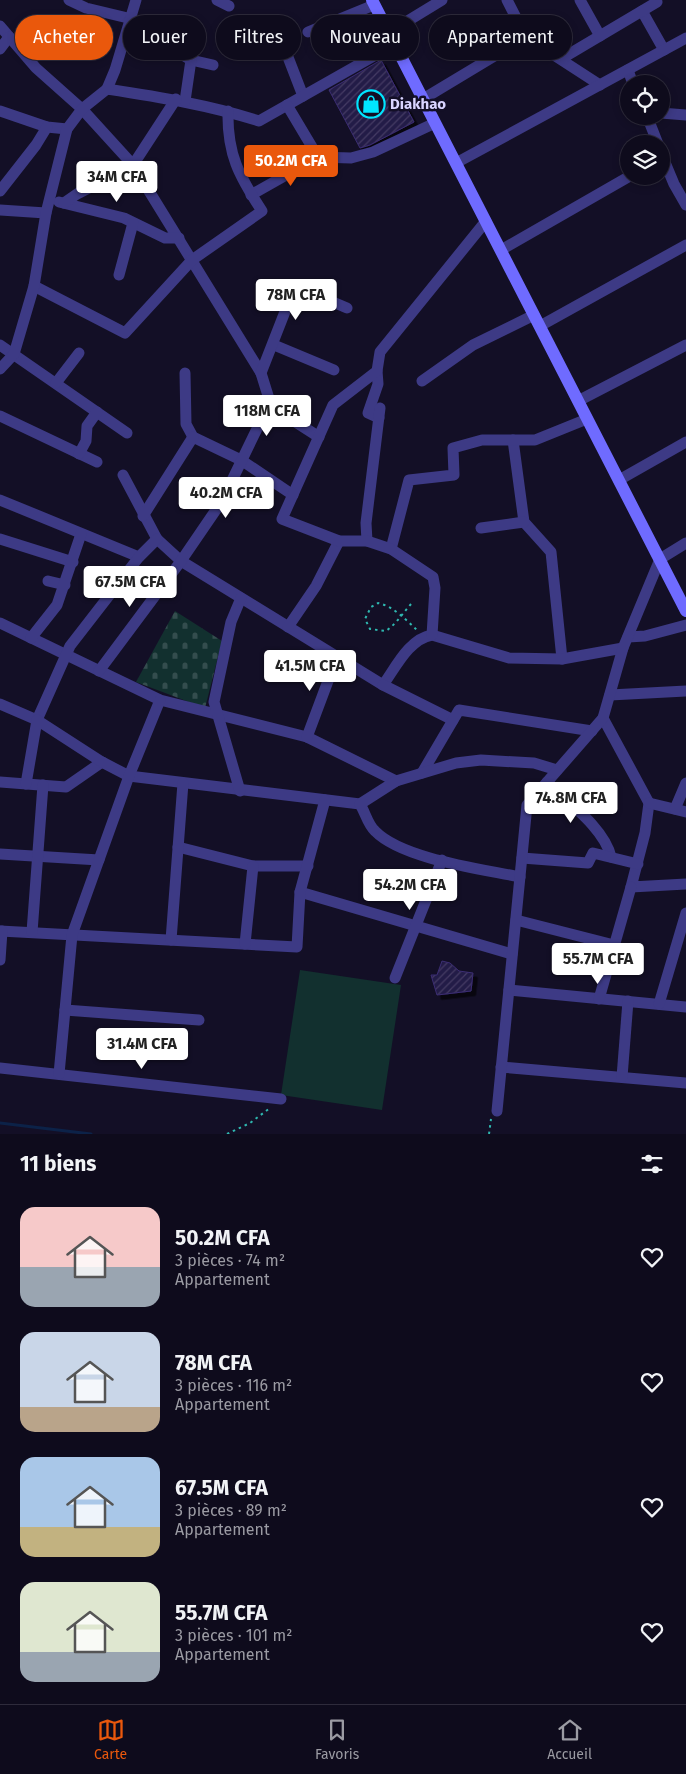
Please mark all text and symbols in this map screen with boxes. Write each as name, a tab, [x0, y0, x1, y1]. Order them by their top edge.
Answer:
chip: Acheter	[15, 15, 113, 60]
chip: Louer	[123, 15, 206, 60]
chip: Filtres	[216, 15, 301, 60]
chip: Nouveau	[311, 15, 419, 60]
chip: Appartement	[429, 15, 572, 60]
map controls	[620, 75, 670, 185]
button: locate	[620, 75, 670, 125]
shop icon: Diakhao	[356, 89, 386, 119]
place label: Diakhao	[390, 95, 446, 113]
button: layers	[620, 135, 670, 185]
pin: 50.2M CFA	[234, 144, 348, 187]
text: 50.2M CFA	[255, 151, 327, 170]
pin: 34M CFA	[71, 160, 163, 203]
text: 34M CFA	[87, 167, 147, 186]
pin: 78M CFA	[250, 278, 342, 321]
text: 78M CFA	[267, 285, 325, 304]
pin: 118M CFA	[215, 394, 319, 437]
text: 118M CFA	[234, 401, 300, 420]
pin: 40.2M CFA	[169, 476, 283, 519]
text: 40.2M CFA	[190, 483, 262, 502]
pin: 67.5M CFA	[73, 566, 187, 608]
text: 67.5M CFA	[95, 572, 165, 591]
pin: 41.5M CFA	[253, 650, 367, 692]
text: 41.5M CFA	[275, 656, 345, 675]
pin: 74.8M CFA	[514, 782, 628, 824]
text: 74.8M CFA	[535, 788, 607, 807]
pin: 54.2M CFA	[353, 868, 467, 911]
text: 54.2M CFA	[374, 875, 446, 894]
pin: 55.7M CFA	[541, 942, 655, 985]
text: 55.7M CFA	[563, 949, 633, 968]
pin: 31.4M CFA	[85, 1028, 199, 1070]
text: 31.4M CFA	[107, 1034, 177, 1053]
icon: filters	[638, 1150, 666, 1178]
text: 11 biens	[20, 1151, 96, 1177]
text: 50.2M CFA	[175, 1225, 270, 1251]
icon: home	[60, 1227, 120, 1287]
icon: heart	[638, 1243, 666, 1271]
text: 3 pièces · 74 m²	[175, 1251, 285, 1270]
text: Appartement	[175, 1270, 270, 1289]
text: 78M CFA	[175, 1350, 252, 1376]
icon: home	[60, 1352, 120, 1412]
icon: heart	[638, 1368, 666, 1396]
text: 3 pièces · 116 m²	[175, 1376, 292, 1395]
text: Appartement	[175, 1395, 270, 1414]
text: 67.5M CFA	[175, 1475, 268, 1501]
icon: home	[60, 1477, 120, 1537]
icon: heart	[638, 1493, 666, 1521]
text: 3 pièces · 89 m²	[175, 1501, 287, 1520]
text: Appartement	[175, 1520, 270, 1539]
text: 55.7M CFA	[175, 1600, 267, 1626]
icon: home	[60, 1602, 120, 1662]
icon: heart	[638, 1618, 666, 1646]
text: 3 pièces · 101 m²	[175, 1626, 292, 1645]
text: Appartement	[175, 1645, 270, 1664]
tab: Carte	[94, 1716, 127, 1763]
tab: Favoris	[315, 1716, 359, 1763]
tab: Accueil	[547, 1716, 592, 1763]

